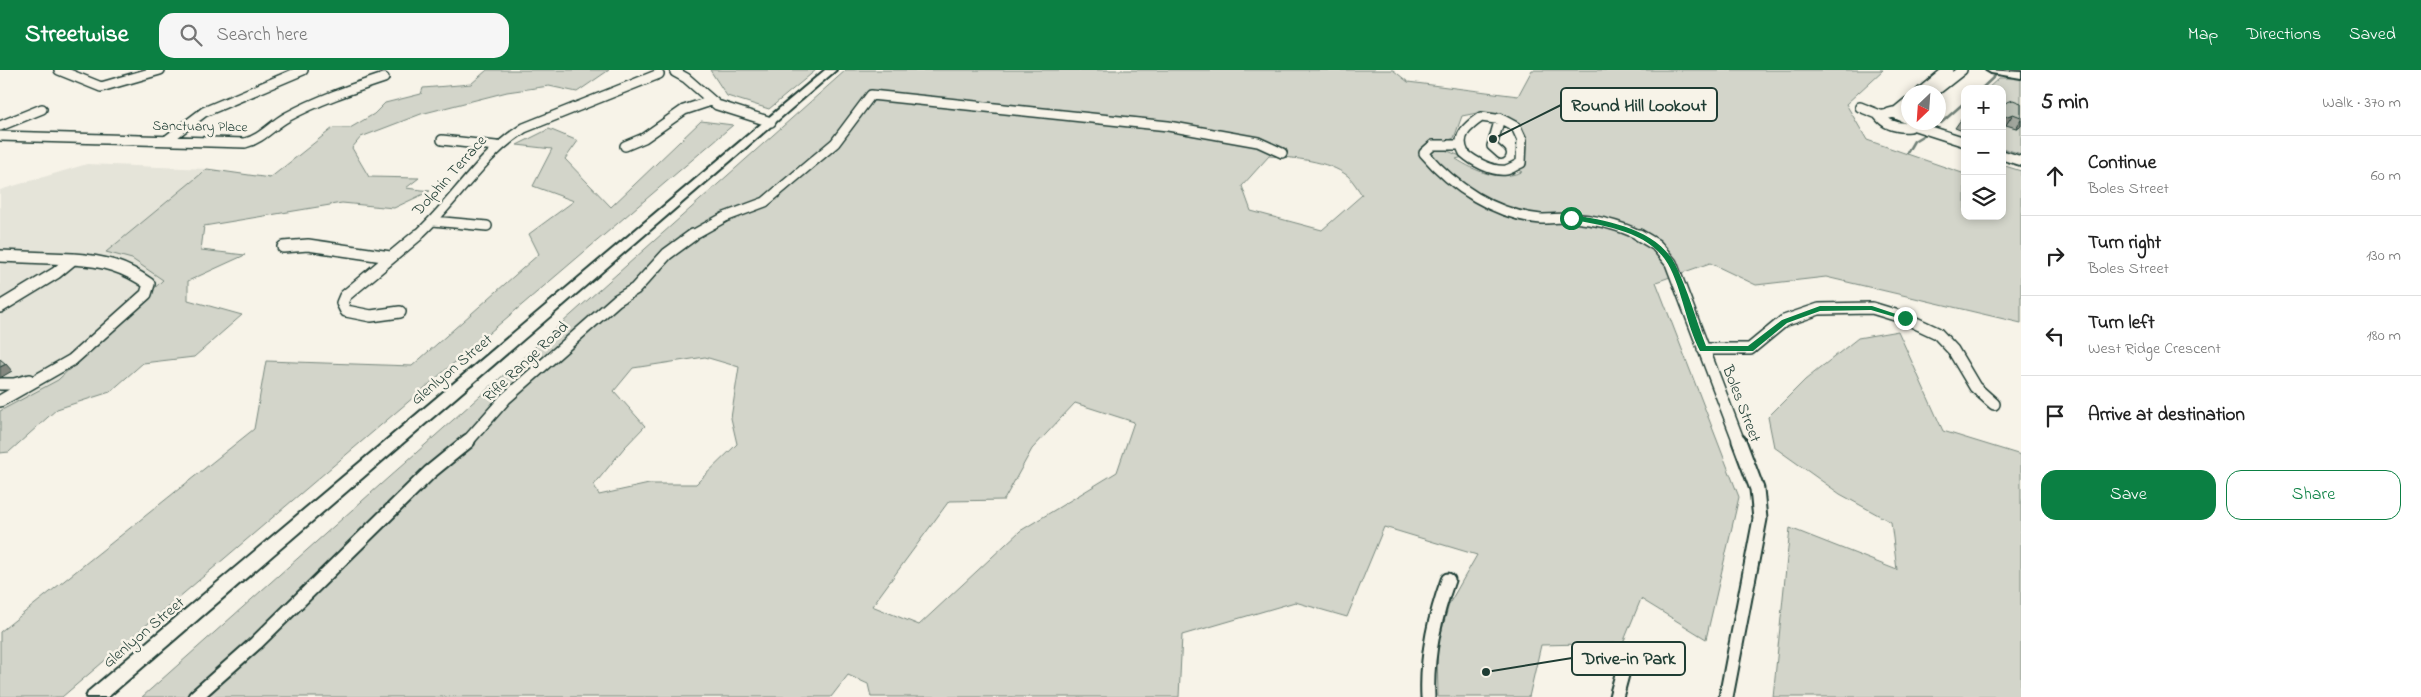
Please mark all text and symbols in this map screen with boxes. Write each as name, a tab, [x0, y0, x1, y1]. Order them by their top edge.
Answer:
search box	[159, 13, 509, 58]
text: Streetwise	[25, 18, 129, 53]
icon: search	[177, 21, 205, 49]
text: Search here	[217, 22, 308, 49]
text: Map	[2188, 22, 2218, 48]
text: Directions	[2246, 22, 2321, 48]
text: Saved	[2349, 22, 2396, 48]
north arrow	[1901, 85, 1946, 130]
map controls	[1961, 85, 2006, 220]
button: +	[1961, 85, 2006, 130]
callout: Round Hill Lookout	[1561, 88, 1717, 121]
text: 5 min	[2041, 88, 2089, 118]
text: Walk · 370 m	[2322, 91, 2401, 115]
text: Round Hill Lookout	[1571, 94, 1708, 120]
street label: Sanctuary Place	[152, 116, 248, 139]
street label: Dolphin Terrace	[406, 129, 494, 223]
button: −	[1961, 130, 2006, 175]
text: Continue	[2088, 150, 2156, 177]
icon: ahead	[2041, 162, 2069, 190]
text: 60 m	[2371, 164, 2401, 188]
button: layers	[1961, 175, 2006, 220]
text: Boles Street	[2088, 177, 2169, 201]
route start	[1560, 207, 1583, 230]
text: Turn right	[2088, 230, 2161, 257]
icon: right	[2041, 242, 2069, 270]
text: 130 m	[2366, 244, 2401, 268]
text: Boles Street	[2088, 257, 2169, 281]
route end	[1894, 307, 1917, 330]
text: Turn left	[2088, 310, 2155, 337]
street label: Rifle Range Road	[478, 316, 574, 408]
icon: left	[2041, 322, 2069, 350]
text: 180 m	[2367, 324, 2401, 348]
street label: Glenlyon Street	[406, 328, 499, 411]
text: West Ridge Crescent	[2088, 337, 2221, 361]
street label: Boles Street	[1715, 361, 1767, 447]
icon: arrive	[2041, 402, 2069, 430]
text: Arrive at destination	[2088, 402, 2245, 429]
button: Save	[2041, 470, 2216, 520]
button: Share	[2226, 470, 2401, 520]
street label: Glenlyon Street	[98, 591, 191, 674]
callout: Drive-in Park	[1572, 642, 1685, 675]
text: Drive-in Park	[1581, 647, 1677, 673]

